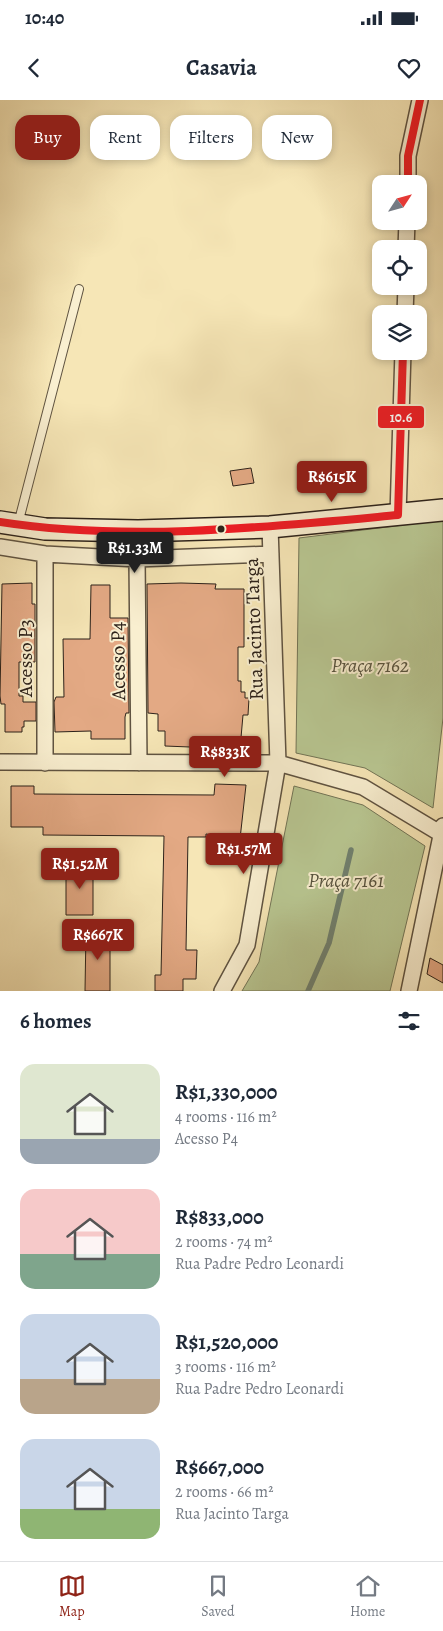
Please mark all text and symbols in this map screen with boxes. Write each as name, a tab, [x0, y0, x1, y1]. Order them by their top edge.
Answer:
text: 10:40	[25, 5, 64, 31]
text: Casavia	[186, 53, 257, 83]
icon: back	[20, 54, 48, 82]
icon: heart	[395, 54, 423, 82]
chip: Buy	[15, 115, 80, 160]
chip: Rent	[90, 115, 160, 160]
chip: Filters	[170, 115, 252, 160]
chip: New	[262, 115, 332, 160]
north arrow	[372, 175, 428, 230]
map controls	[372, 175, 427, 360]
button: locate	[372, 240, 427, 295]
button: layers	[372, 305, 427, 360]
line badge: 10.6	[377, 405, 425, 429]
text: 10.6	[390, 408, 413, 427]
pin: R$615K	[291, 460, 373, 503]
text: R$615K	[308, 466, 356, 488]
unlabelled marker	[216, 524, 226, 534]
pin: R$1.33M	[89, 532, 181, 574]
text: R$1.33M	[107, 537, 163, 559]
street label: Rua Jacinto Targa	[238, 557, 270, 701]
street label: Acesso P3	[12, 619, 39, 698]
street label: Acesso P4	[104, 621, 132, 702]
park label: Praça 7162	[331, 652, 409, 679]
pin: R$833K	[184, 736, 266, 778]
text: R$833K	[200, 741, 250, 763]
pin: R$1.57M	[198, 832, 290, 875]
text: R$1.57M	[217, 838, 271, 860]
pin: R$1.52M	[34, 848, 126, 890]
text: R$1.52M	[52, 853, 108, 875]
park label: Praça 7161	[308, 867, 384, 894]
pin: R$667K	[57, 918, 139, 961]
text: R$667K	[73, 924, 123, 946]
text: 6 homes	[20, 1007, 92, 1035]
icon: filters	[395, 1007, 423, 1035]
text: R$1,330,000	[175, 1078, 277, 1106]
icon: home	[60, 1084, 120, 1144]
text: 4 rooms · 116 m²	[175, 1106, 277, 1128]
text: Acesso P4	[175, 1128, 238, 1150]
text: R$833,000	[175, 1203, 264, 1231]
icon: home	[60, 1209, 120, 1269]
text: 2 rooms · 74 m²	[175, 1231, 273, 1253]
text: Rua Padre Pedro Leonardi	[175, 1253, 344, 1275]
text: R$1,520,000	[175, 1328, 278, 1356]
icon: home	[60, 1334, 120, 1394]
text: 3 rooms · 116 m²	[175, 1356, 276, 1378]
text: Rua Padre Pedro Leonardi	[175, 1378, 344, 1400]
text: R$667,000	[175, 1453, 264, 1481]
icon: home	[60, 1459, 120, 1519]
text: 2 rooms · 66 m²	[175, 1481, 273, 1503]
text: Rua Jacinto Targa	[175, 1503, 289, 1525]
tab: Map	[58, 1572, 86, 1621]
tab: Saved	[201, 1572, 235, 1621]
tab: Home	[350, 1572, 385, 1621]

